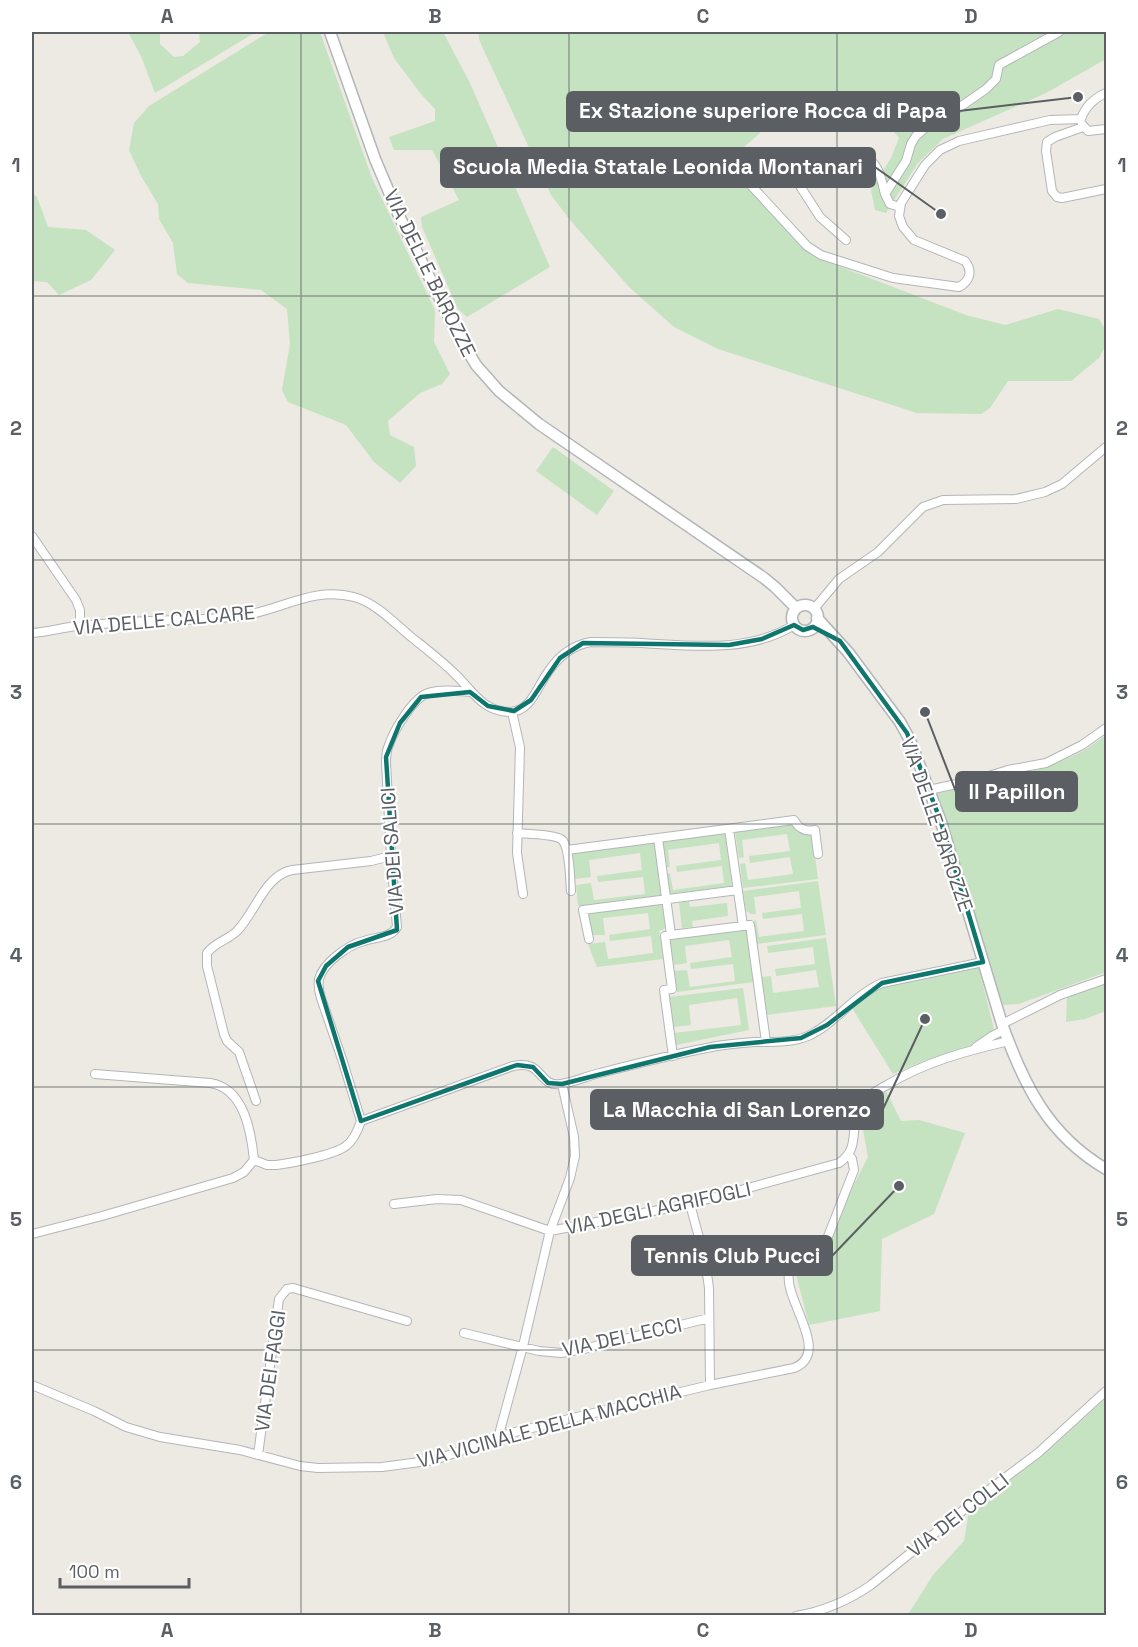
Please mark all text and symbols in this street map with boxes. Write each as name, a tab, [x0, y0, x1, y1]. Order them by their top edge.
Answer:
text: A	[161, 3, 174, 29]
text: B	[428, 3, 442, 29]
text: C	[697, 3, 710, 29]
text: D	[964, 3, 978, 29]
callout: Ex Stazione superiore Rocca di Papa	[567, 92, 959, 131]
text: Ex Stazione superiore Rocca di Papa	[579, 97, 947, 124]
callout: Scuola Media Statale Leonida Montanari	[441, 148, 875, 187]
text: 1	[11, 152, 21, 178]
text: 1	[1117, 152, 1127, 178]
text: Scuola Media Statale Leonida Montanari	[453, 153, 863, 180]
street label: VIA DELLE BAROZZE	[378, 185, 482, 361]
text: 2	[10, 415, 22, 441]
text: 2	[1116, 415, 1128, 441]
street label: VIA DELLE CALCARE	[72, 599, 256, 641]
text: 3	[10, 679, 22, 705]
text: 3	[1116, 679, 1128, 705]
street label: VIA DELLE BAROZZE	[895, 733, 979, 915]
callout: Il Papillon	[956, 772, 1077, 811]
text: Il Papillon	[968, 778, 1066, 805]
street label: VIA DEI SALICI	[375, 786, 409, 916]
text: 4	[10, 942, 23, 968]
text: 4	[1116, 942, 1129, 968]
callout: La Macchia di San Lorenzo	[591, 1090, 883, 1129]
text: La Macchia di San Lorenzo	[603, 1096, 871, 1123]
street label: VIA DEGLI AGRIFOGLI	[563, 1176, 753, 1240]
text: 5	[10, 1206, 22, 1232]
text: 5	[1116, 1206, 1128, 1232]
callout: Tennis Club Pucci	[632, 1236, 832, 1275]
text: Tennis Club Pucci	[644, 1242, 820, 1269]
street label: VIA DEI FAGGI	[249, 1308, 291, 1434]
street label: VIA DEI LECCI	[560, 1312, 684, 1362]
street label: VIA VICINALE DELLA MACCHIA	[414, 1378, 684, 1474]
street label: VIA DEI COLLI	[902, 1467, 1014, 1563]
text: 6	[10, 1469, 22, 1495]
text: 6	[1116, 1469, 1128, 1495]
scale bar	[60, 1551, 189, 1589]
text: 100 m	[69, 1560, 120, 1583]
text: A	[161, 1617, 174, 1643]
text: B	[428, 1617, 442, 1643]
text: C	[697, 1617, 710, 1643]
text: D	[964, 1617, 978, 1643]

